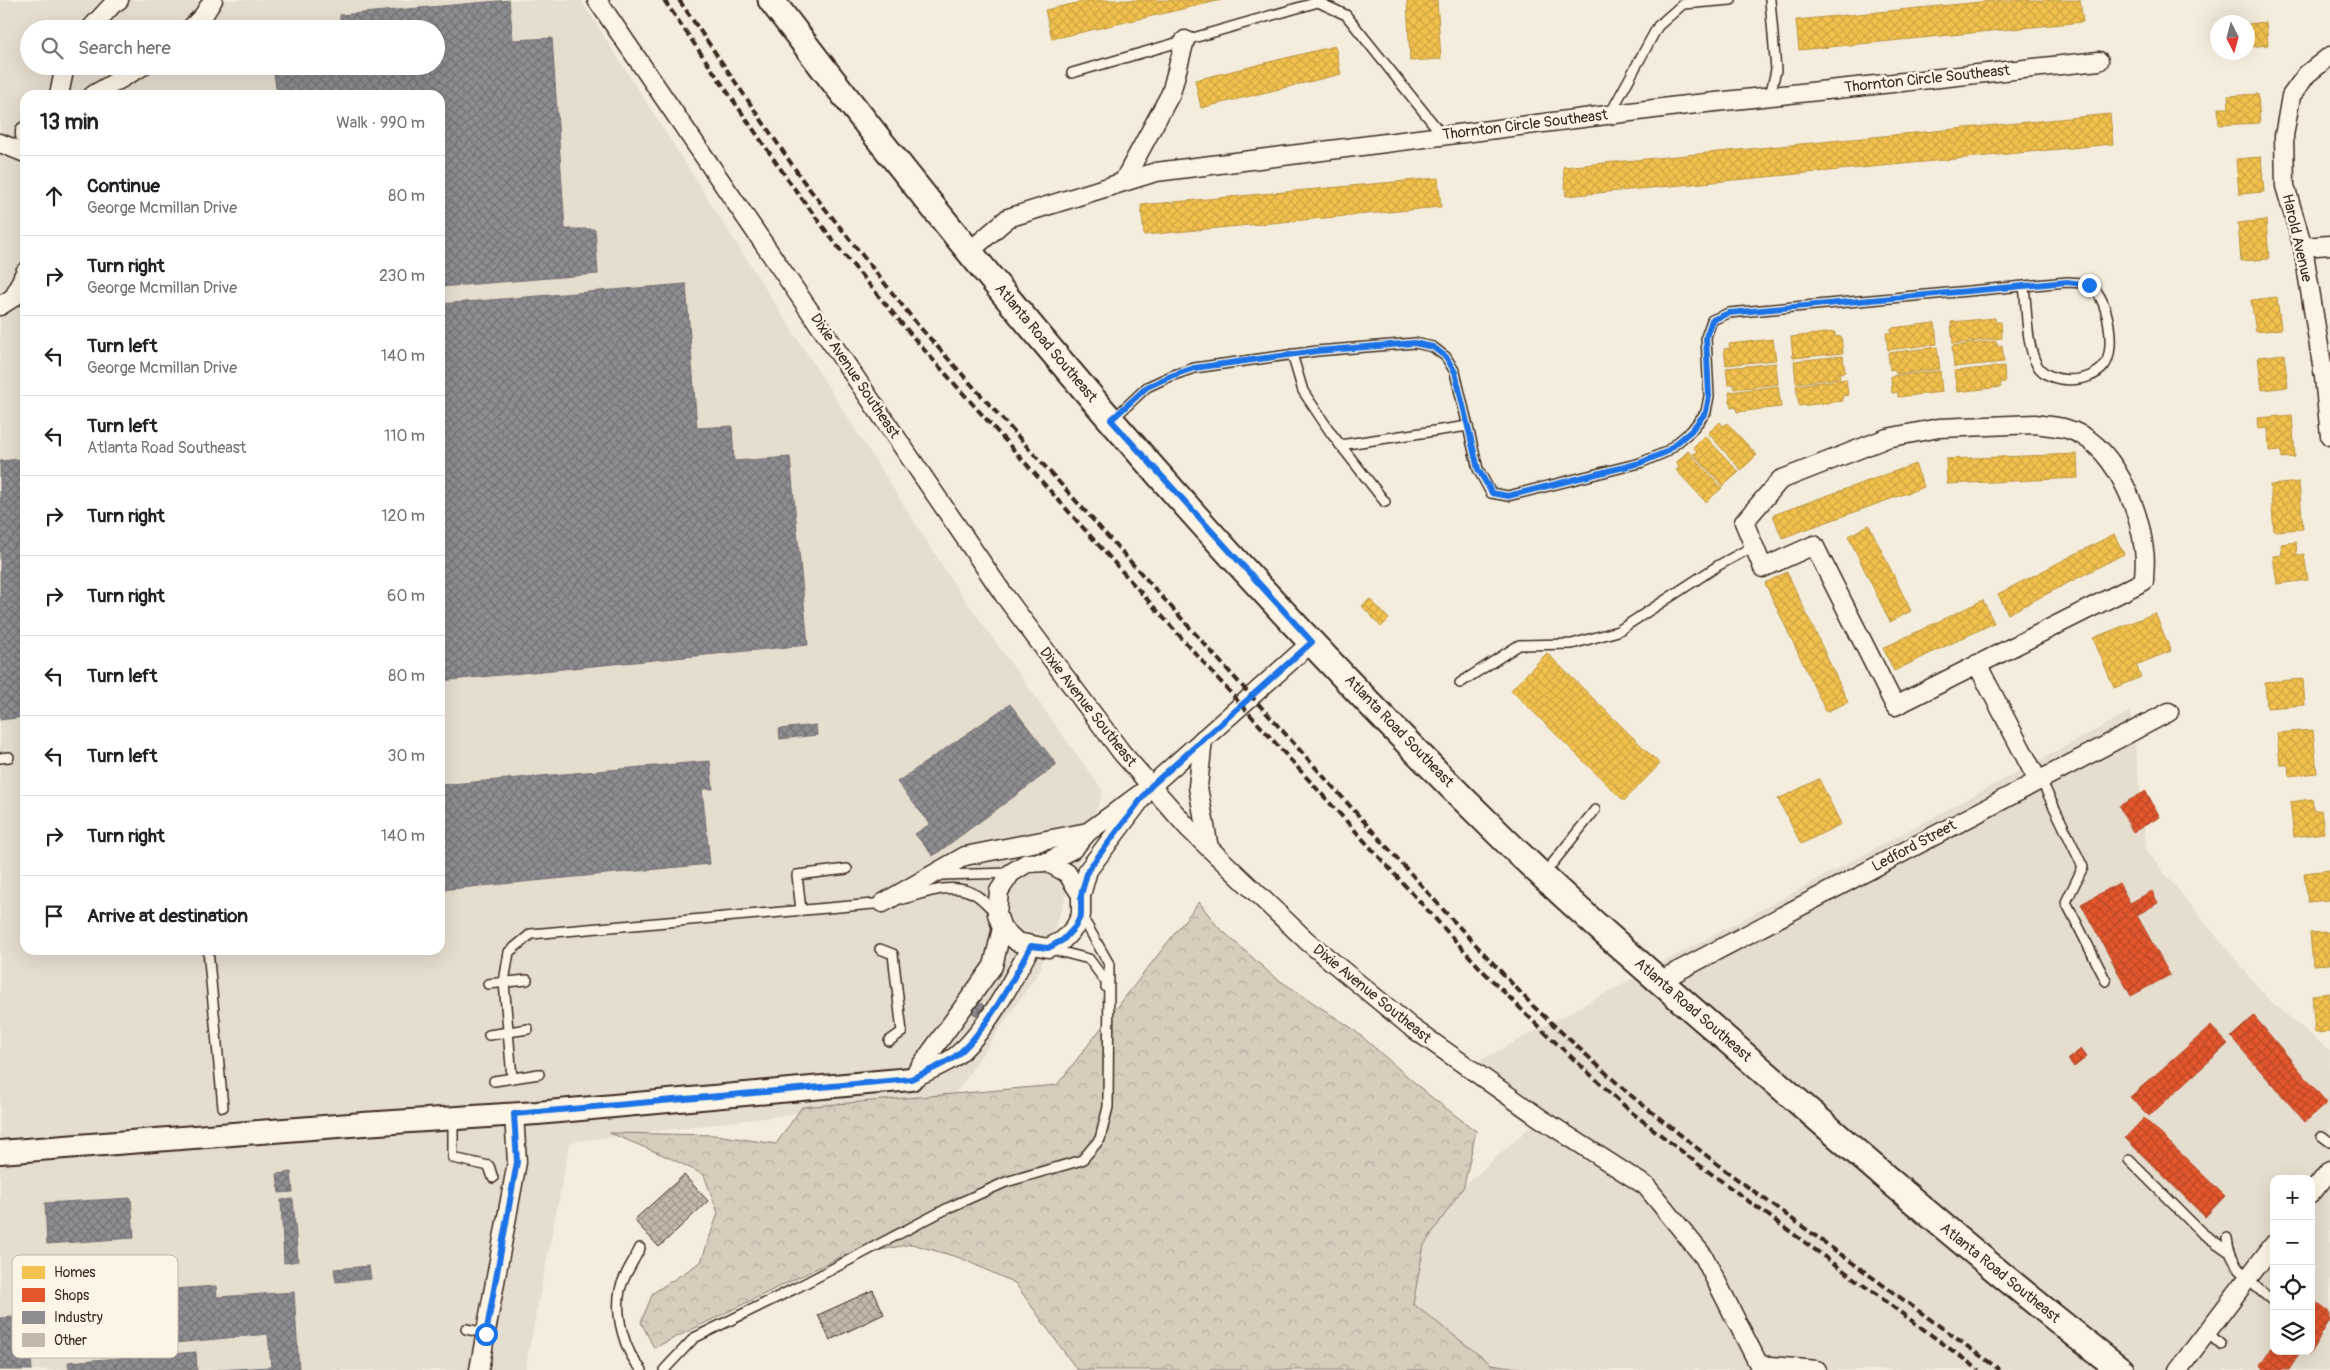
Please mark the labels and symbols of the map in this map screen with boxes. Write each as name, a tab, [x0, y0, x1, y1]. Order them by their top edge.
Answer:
north arrow	[2210, 15, 2255, 60]
street label: Thornton Circle Southeast	[1843, 61, 2012, 97]
street label: Thornton Circle Southeast	[1441, 105, 1610, 145]
street label: Harold Avenue	[2278, 192, 2316, 285]
route end	[2078, 274, 2101, 297]
street label: Atlanta Road Southeast	[991, 280, 1102, 407]
street label: Dixie Avenue Southeast	[806, 310, 904, 443]
street label: Dixie Avenue Southeast	[1035, 643, 1141, 771]
street label: Atlanta Road Southeast	[1340, 671, 1458, 792]
street label: Ledford Street	[1869, 815, 1960, 876]
street label: Dixie Avenue Southeast	[1309, 940, 1436, 1048]
street label: Atlanta Road Southeast	[1630, 954, 1756, 1067]
street label: Atlanta Road Southeast	[1936, 1219, 2065, 1328]
legend	[12, 1255, 178, 1358]
text: Homes	[54, 1264, 96, 1281]
text: Shops	[54, 1287, 90, 1304]
text: Industry	[54, 1309, 103, 1326]
route start	[475, 1323, 498, 1346]
text: Other	[54, 1332, 87, 1349]

